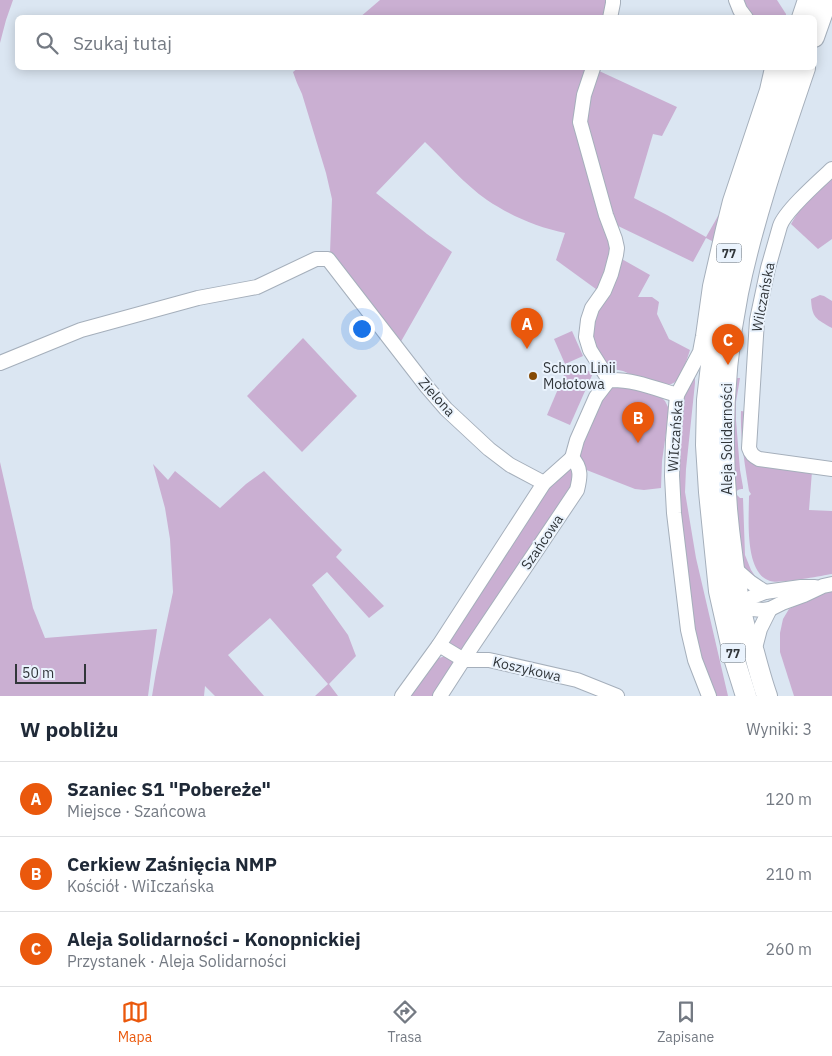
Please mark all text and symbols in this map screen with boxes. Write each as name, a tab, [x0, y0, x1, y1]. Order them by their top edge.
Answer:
search box	[15, 15, 817, 70]
icon: search	[33, 29, 61, 57]
text: Szukaj tutaj	[73, 31, 172, 55]
road number: 77	[716, 244, 742, 262]
street label: Wilczańska	[747, 260, 779, 333]
pin: A	[511, 308, 543, 349]
your location	[349, 316, 375, 342]
pin: C	[712, 324, 744, 365]
place label: Schron Linii Mołotowa	[543, 359, 616, 393]
marker: Schron Linii Mołotowa	[527, 370, 539, 382]
street label: Zielona	[415, 374, 460, 421]
street label: Aleja Solidarności	[718, 383, 736, 495]
street label: WiIczańska	[664, 399, 687, 473]
pin: B	[622, 402, 654, 443]
street label: Szańcowa	[517, 510, 567, 573]
road number: 77	[720, 644, 746, 662]
street label: Koszykowa	[491, 652, 563, 686]
scale bar	[15, 661, 86, 684]
text: 50 m	[22, 664, 54, 682]
text: W pobliżu	[20, 715, 119, 743]
text: Wyniki: 3	[746, 719, 812, 739]
text: Szaniec S1 "Pobereże"	[67, 777, 271, 801]
text: A	[31, 789, 41, 809]
text: 120 m	[765, 789, 812, 809]
text: Miejsce · Szańcowa	[67, 801, 206, 821]
text: Cerkiew Zaśnięcia NMP	[67, 852, 277, 876]
text: B	[31, 864, 41, 884]
text: 210 m	[765, 864, 812, 884]
text: Kościół · WiIczańska	[67, 876, 214, 896]
text: Aleja Solidarności - Konopnickiej	[67, 927, 361, 951]
text: C	[31, 939, 41, 959]
text: 260 m	[765, 939, 812, 959]
text: Przystanek · Aleja Solidarności	[67, 951, 287, 971]
tab: Mapa	[118, 998, 152, 1046]
tab: Trasa	[388, 998, 422, 1046]
tab: Zapisane	[657, 998, 714, 1046]

